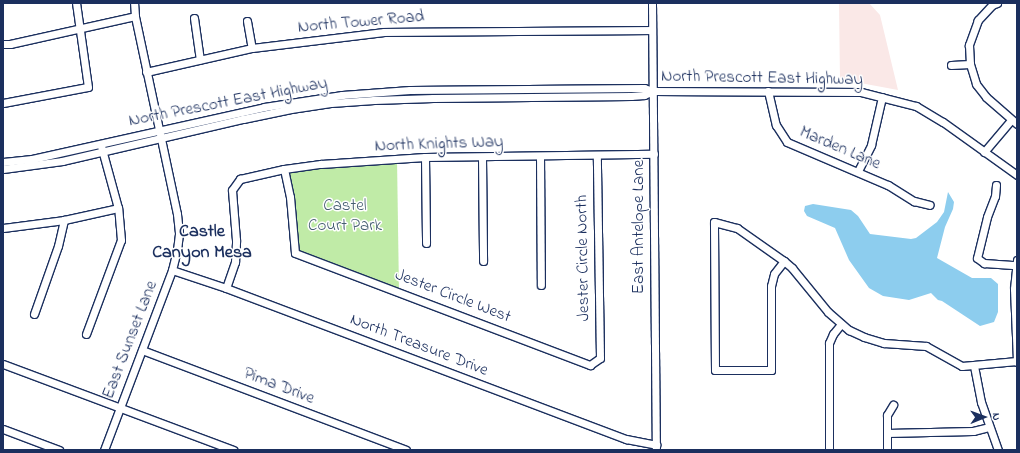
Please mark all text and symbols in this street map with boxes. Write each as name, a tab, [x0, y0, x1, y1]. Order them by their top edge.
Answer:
street label: North Tower Road	[297, 6, 425, 38]
street label: North Prescott East Highway	[661, 66, 863, 90]
street label: North Prescott East Highway	[127, 73, 329, 131]
street label: Marden Lane	[796, 122, 884, 174]
street label: North Knights Way	[374, 132, 504, 156]
street label: East Antelope Lane	[629, 160, 649, 294]
street label: Jester Circle North	[572, 194, 594, 322]
park label: Castel Court Park	[308, 196, 382, 236]
district label: Castle Canyon Mesa	[152, 222, 252, 264]
street label: Jester Circle West	[392, 265, 514, 327]
street label: East Sunset Lane	[98, 278, 162, 402]
street label: North Treasure Drive	[347, 309, 491, 381]
street label: Pima Drive	[241, 363, 317, 409]
north arrow	[964, 397, 1004, 437]
text: N	[988, 413, 1004, 421]

